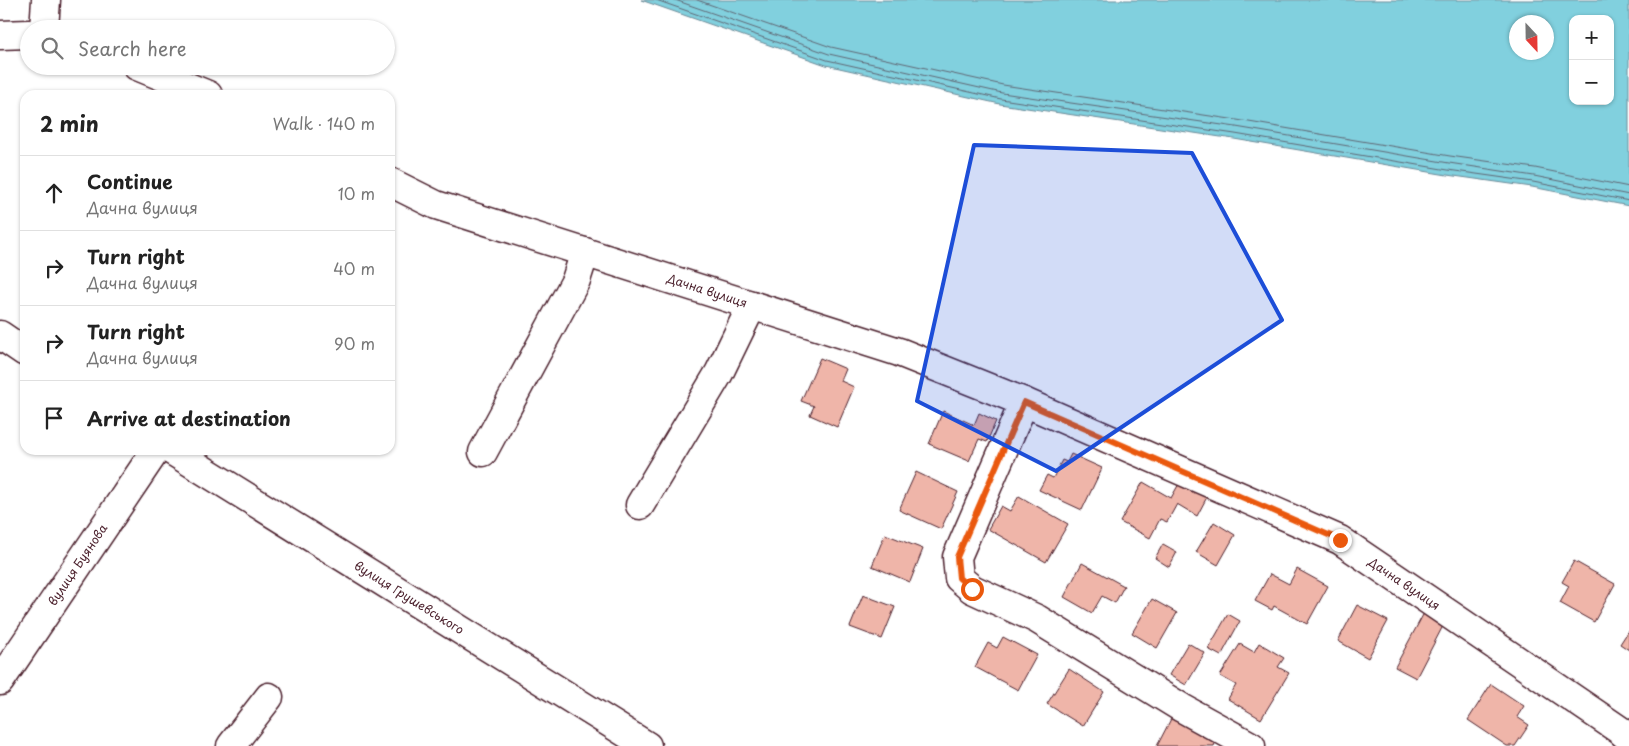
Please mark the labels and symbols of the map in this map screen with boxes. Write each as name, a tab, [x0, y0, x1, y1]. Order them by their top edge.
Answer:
north arrow	[1509, 15, 1554, 60]
street label: Дачна вулиця	[664, 268, 750, 311]
street label: вулиця Буянова	[43, 520, 112, 609]
route end	[1329, 529, 1352, 552]
street label: Дачна вулиця	[1364, 552, 1444, 614]
street label: вулиця Грушевського	[351, 556, 468, 638]
route start	[961, 578, 984, 601]

